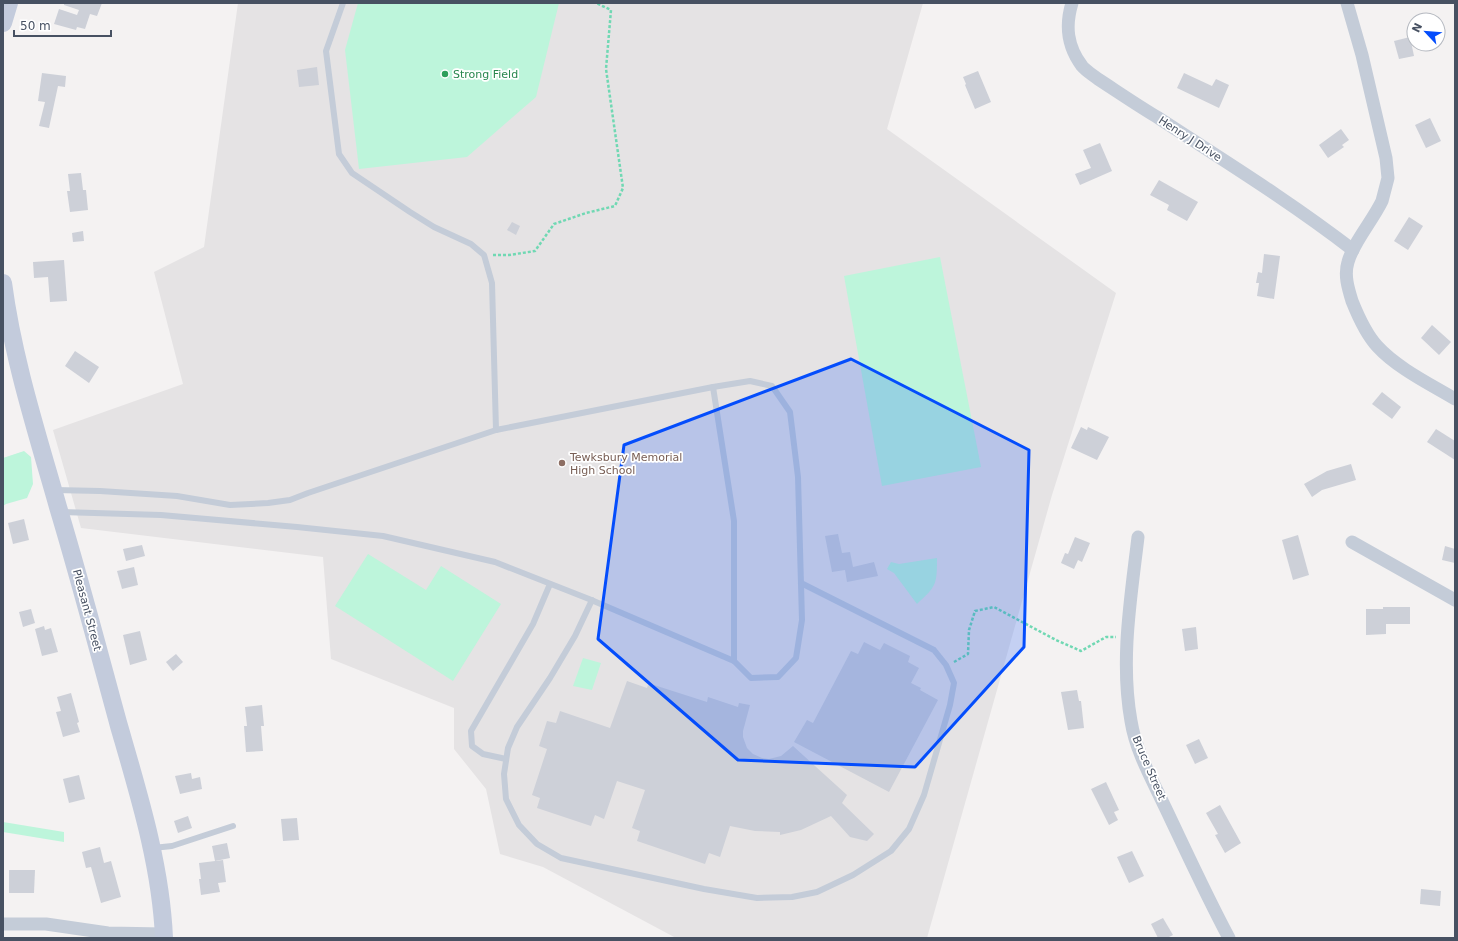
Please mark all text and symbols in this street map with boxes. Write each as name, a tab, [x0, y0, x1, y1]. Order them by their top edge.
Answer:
scale bar	[14, 12, 111, 38]
north arrow	[1406, 12, 1446, 52]
text: 50 m	[20, 19, 51, 33]
text: N	[1410, 21, 1425, 35]
place label: Strong Field	[453, 68, 518, 81]
marker: Strong Field	[440, 69, 450, 79]
street label: Henry J Drive	[1156, 114, 1224, 164]
place label: Tewksbury Memorial High School	[569, 451, 682, 477]
marker: Tewksbury Memorial High School	[557, 458, 567, 468]
street label: Pleasant Street	[70, 568, 104, 653]
street label: Bruce Street	[1130, 734, 1169, 803]

